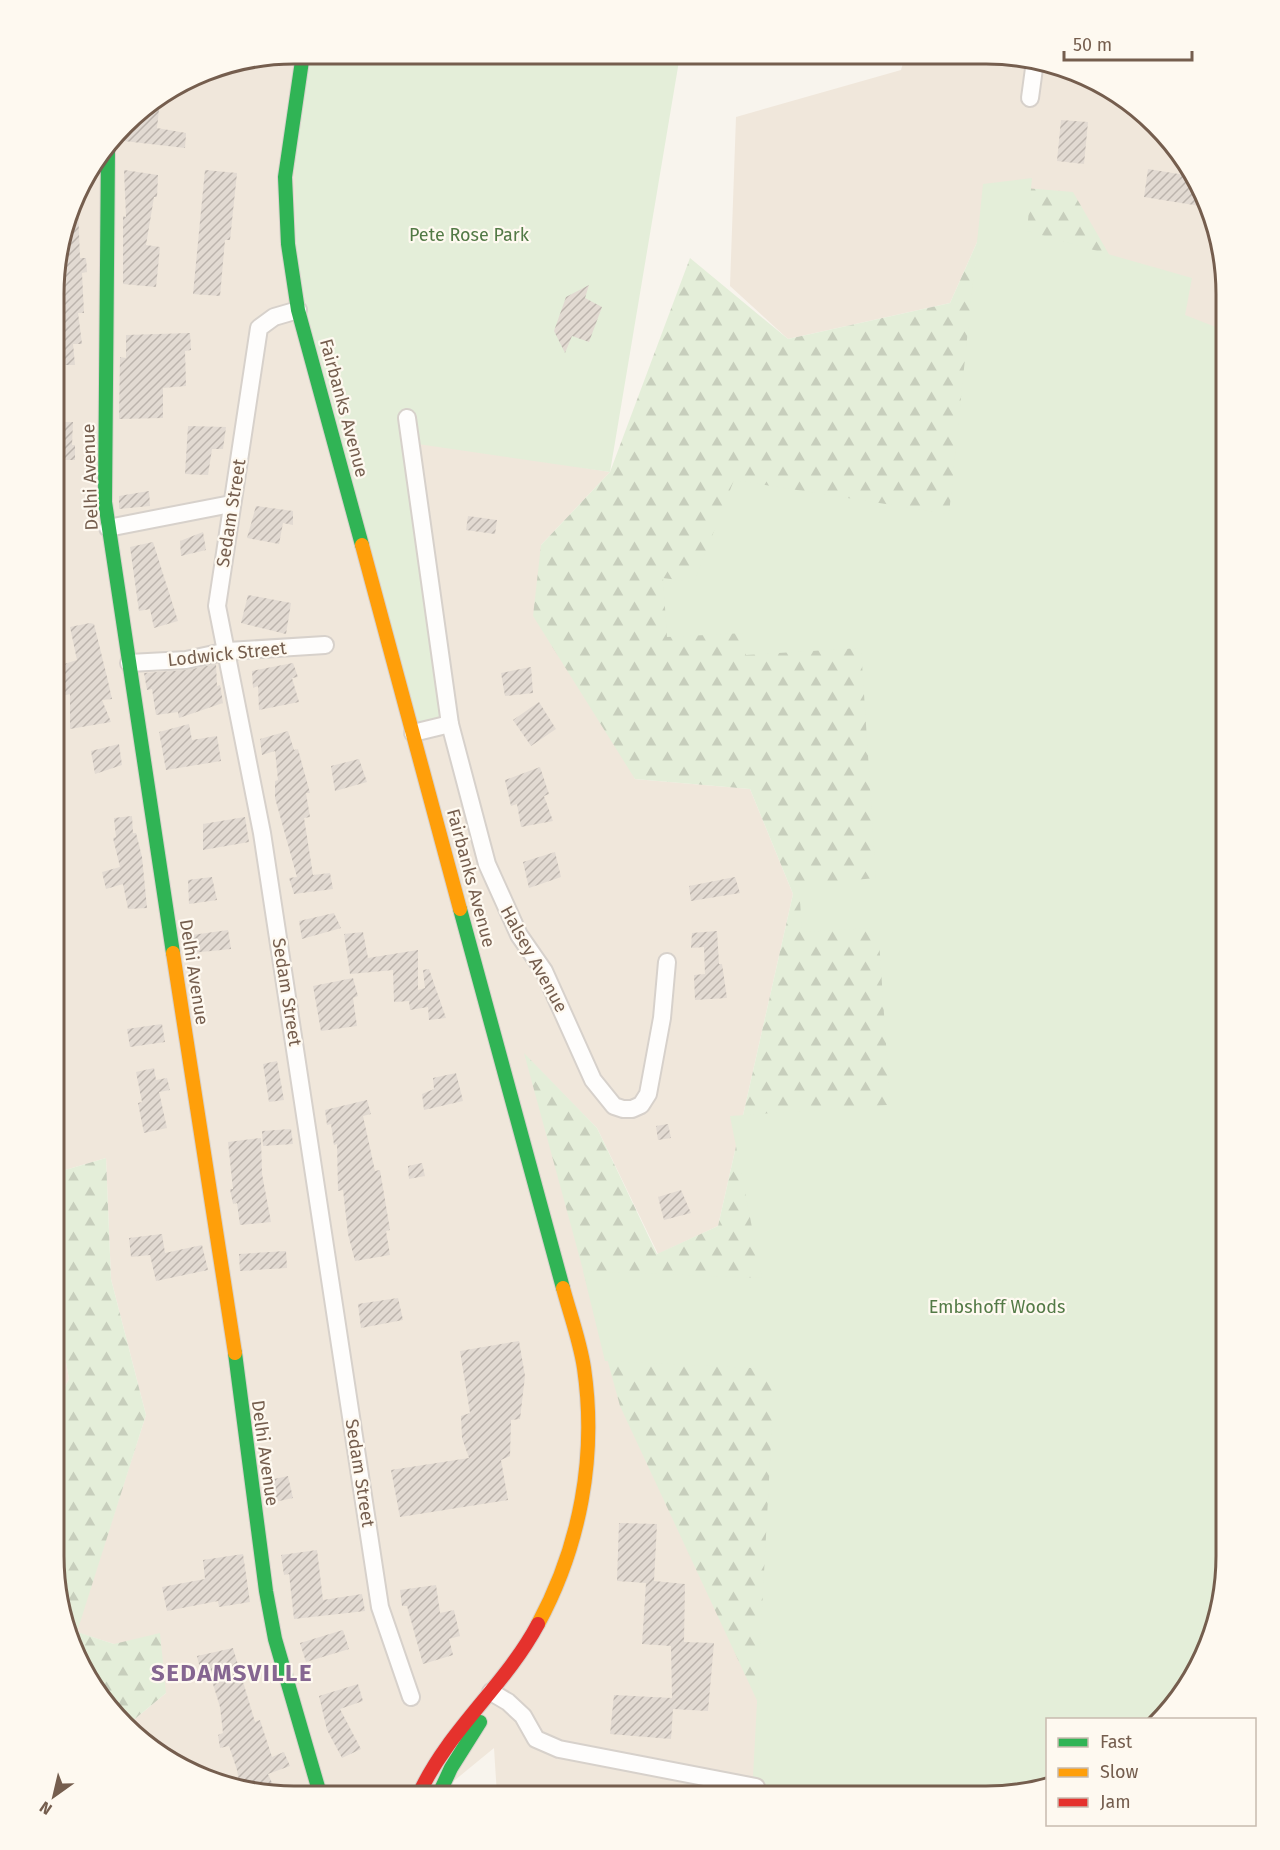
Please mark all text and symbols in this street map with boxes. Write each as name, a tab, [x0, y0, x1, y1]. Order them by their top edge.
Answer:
scale bar	[1064, 24, 1192, 62]
text: 50 m	[1073, 34, 1112, 56]
park label: Pete Rose Park	[409, 224, 530, 246]
street label: Fairbanks Avenue	[315, 336, 373, 480]
street label: Delhi Avenue	[77, 423, 103, 531]
street label: Sedam Street	[212, 457, 250, 569]
street label: Lodwick Street	[167, 637, 288, 671]
street label: Fairbanks Avenue	[442, 806, 500, 950]
street label: Halsey Avenue	[496, 902, 572, 1016]
street label: Delhi Avenue	[175, 918, 213, 1026]
street label: Sedam Street	[268, 936, 306, 1048]
park label: Embshoff Woods	[929, 1296, 1065, 1318]
street label: Delhi Avenue	[247, 1399, 283, 1507]
street label: Sedam Street	[341, 1417, 379, 1529]
district label: SEDAMSVILLE	[151, 1659, 313, 1687]
legend	[1046, 1718, 1256, 1826]
text: Fast	[1100, 1731, 1133, 1753]
text: Slow	[1100, 1761, 1139, 1783]
north arrow	[24, 1766, 84, 1826]
text: Jam	[1100, 1791, 1131, 1813]
text: N	[36, 1797, 56, 1819]

